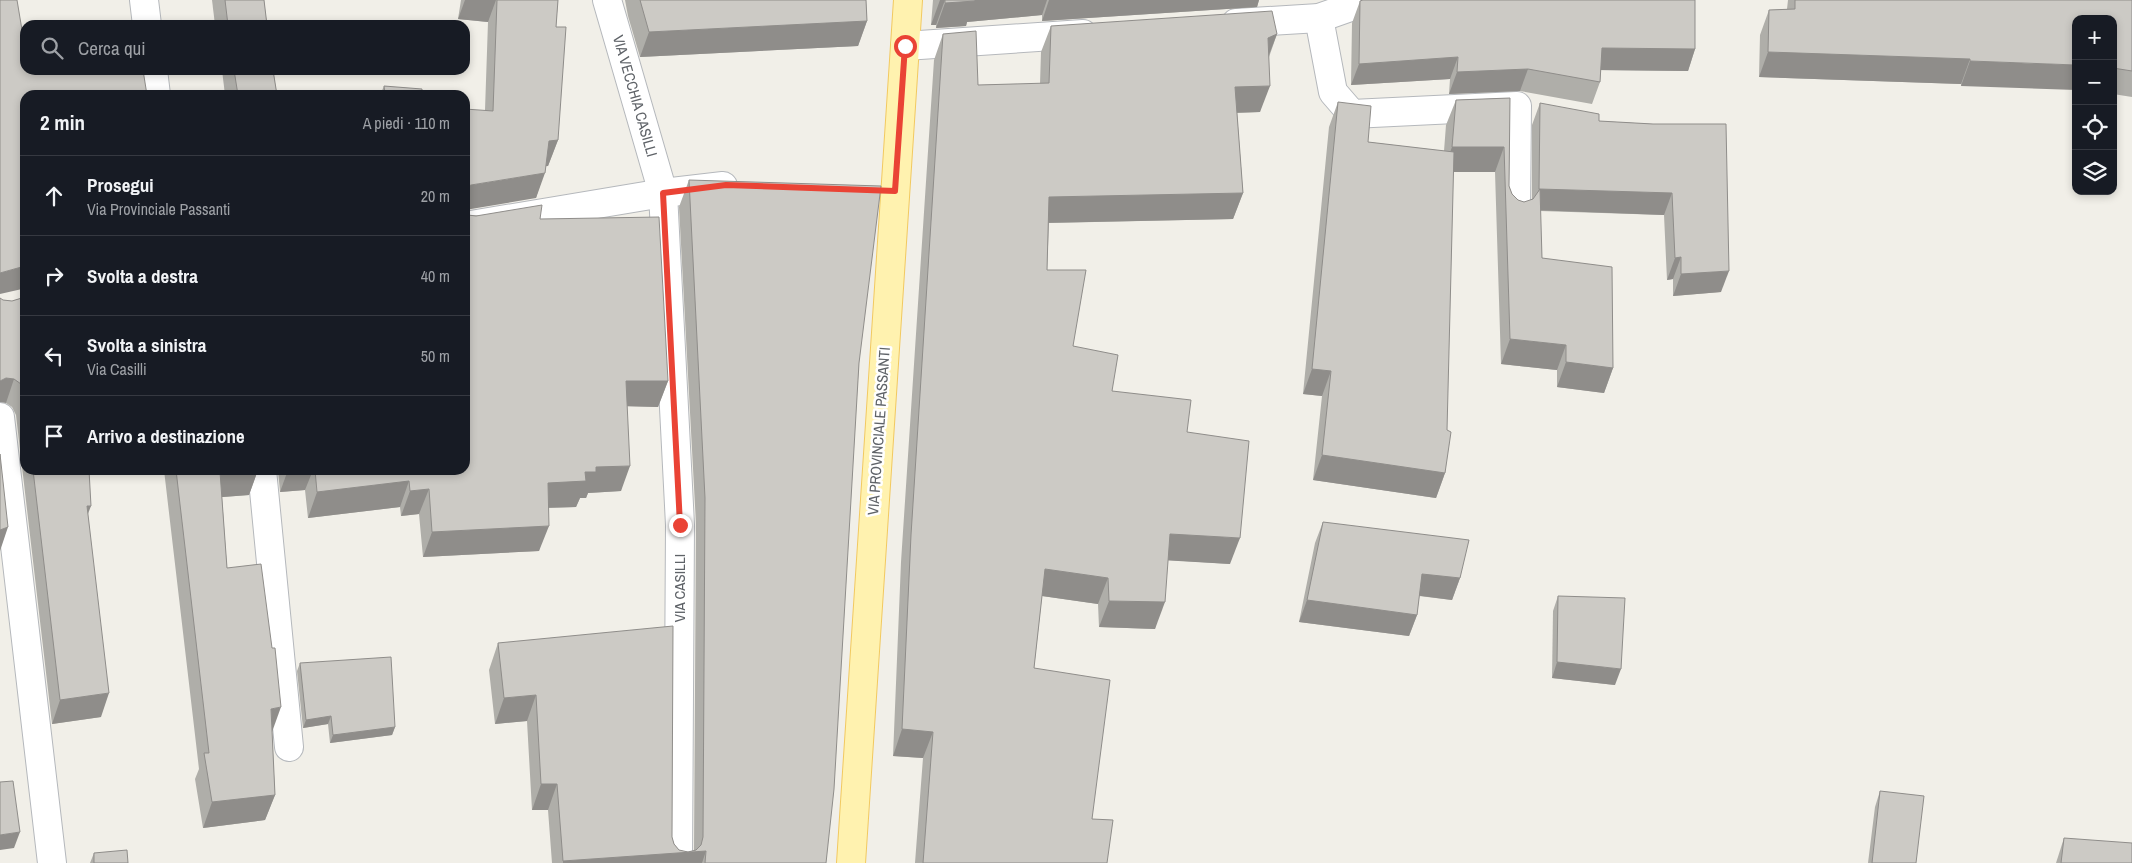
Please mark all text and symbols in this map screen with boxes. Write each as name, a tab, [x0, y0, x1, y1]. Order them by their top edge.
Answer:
map controls	[2072, 15, 2117, 195]
button: +	[2072, 15, 2117, 60]
search box	[20, 20, 470, 75]
street label: VIA VECCHIA CASILLI	[608, 32, 663, 159]
icon: search	[38, 34, 66, 62]
text: Cerca qui	[78, 35, 146, 61]
route start	[894, 35, 917, 58]
button: −	[2072, 60, 2117, 105]
button: locate	[2072, 105, 2117, 150]
text: 2 min	[40, 108, 85, 137]
text: A piedi · 110 m	[363, 112, 450, 134]
button: layers	[2072, 150, 2117, 195]
text: Prosegui	[87, 172, 154, 198]
icon: ahead	[40, 182, 68, 210]
text: 20 m	[421, 185, 450, 207]
text: Via Provinciale Passanti	[87, 198, 230, 220]
icon: right	[40, 262, 68, 290]
text: Svolta a destra	[87, 263, 198, 289]
text: 40 m	[421, 265, 450, 287]
text: Svolta a sinistra	[87, 332, 207, 358]
icon: left	[40, 342, 68, 370]
text: 50 m	[421, 345, 450, 367]
street label: VIA PROVINCIALE PASSANTI	[862, 346, 895, 516]
text: Via Casilli	[87, 358, 147, 380]
icon: arrive	[40, 422, 68, 450]
text: Arrivo a destinazione	[87, 423, 245, 449]
route end	[669, 514, 692, 537]
street label: VIA CASILLI	[669, 554, 690, 622]

